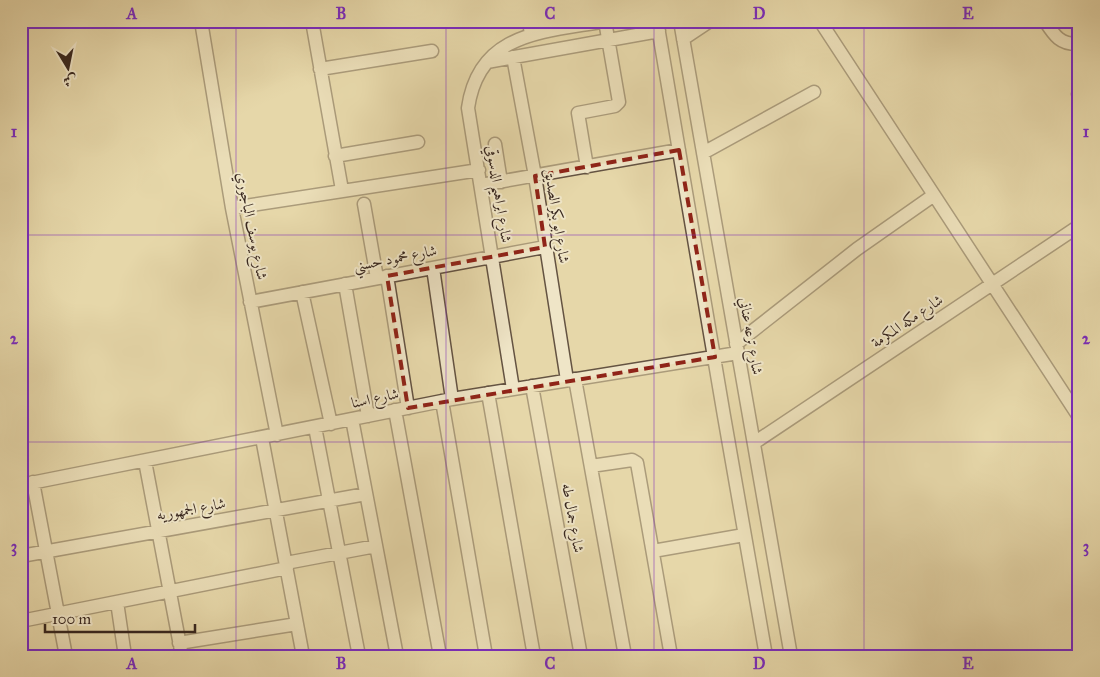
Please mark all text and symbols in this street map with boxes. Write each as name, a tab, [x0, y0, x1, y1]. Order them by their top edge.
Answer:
text: A	[126, 4, 138, 23]
text: B	[336, 4, 346, 23]
text: C	[545, 4, 556, 23]
text: D	[753, 4, 766, 23]
text: E	[962, 4, 974, 23]
north arrow	[42, 42, 92, 92]
text: ش	[62, 71, 78, 90]
text: 1	[11, 122, 18, 141]
text: 1	[1083, 122, 1090, 141]
street label: شارع ابراهيم الدسوقي	[476, 144, 516, 245]
street label: شارع ابو بكر الصديق	[537, 167, 573, 265]
street label: شارع يوسف الباجوري	[229, 171, 271, 282]
street label: شارع محمود حسني	[352, 241, 439, 280]
street label: شارع مكه المكرمة	[868, 291, 948, 355]
street label: شارع ترعه عناني	[731, 296, 767, 377]
text: 2	[10, 329, 19, 348]
text: 2	[1082, 329, 1091, 348]
street label: شارع اسنا	[350, 384, 401, 416]
street label: شارع جمال طه	[554, 482, 588, 555]
street label: شارع الجمهوريه	[155, 494, 228, 528]
text: 3	[11, 537, 17, 557]
text: 3	[1083, 537, 1089, 557]
scale bar	[45, 602, 195, 634]
text: 100 m	[52, 610, 92, 628]
text: A	[126, 654, 138, 673]
text: B	[336, 654, 346, 673]
text: C	[545, 654, 556, 673]
text: D	[753, 654, 766, 673]
text: E	[962, 654, 974, 673]

